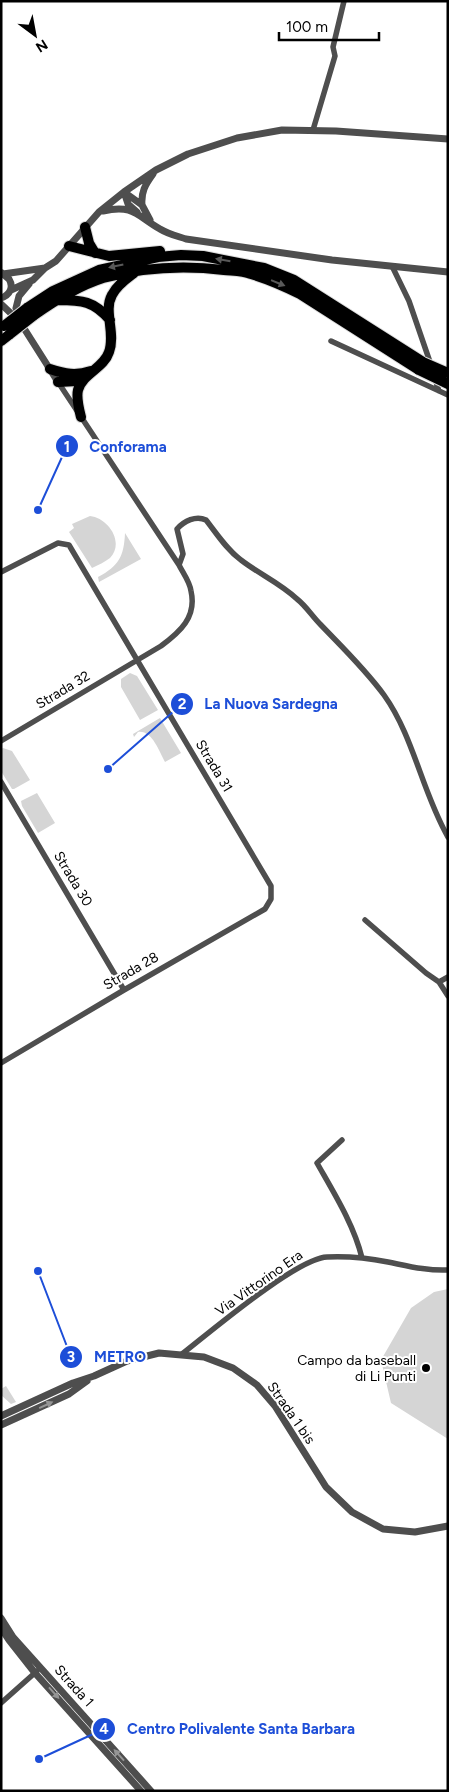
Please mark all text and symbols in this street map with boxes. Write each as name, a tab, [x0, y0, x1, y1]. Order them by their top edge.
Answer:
north arrow	[10, 10, 60, 60]
scale bar	[279, 10, 379, 42]
text: 100 m	[286, 18, 328, 36]
text: N	[33, 36, 51, 56]
one-way arrow	[214, 255, 230, 263]
one-way arrow	[108, 262, 123, 270]
one-way arrow	[270, 280, 285, 288]
callout: Conforama	[54, 431, 177, 461]
text: 1	[64, 438, 70, 456]
text: Conforama	[89, 438, 167, 456]
street label: Strada 32	[33, 667, 93, 713]
callout: La Nuova Sardegna	[169, 689, 348, 719]
text: 2	[178, 695, 187, 713]
text: La Nuova Sardegna	[204, 695, 338, 713]
street label: Strada 31	[192, 737, 236, 795]
street label: Strada 30	[50, 848, 96, 910]
street label: Strada 28	[100, 948, 162, 994]
street label: Via Vittorino Era	[212, 1247, 306, 1319]
callout: METRO	[59, 1342, 156, 1372]
text: 3	[67, 1348, 75, 1366]
text: METRO	[94, 1348, 146, 1366]
place label: Campo da baseball di Li Punti	[297, 1352, 416, 1385]
marker: Campo da baseball di Li Punti	[420, 1362, 432, 1374]
street label: Strada 1 bis	[263, 1379, 319, 1447]
one-way arrow	[39, 1401, 53, 1409]
street label: Strada 1	[51, 1662, 97, 1710]
one-way arrow	[48, 1687, 59, 1700]
callout: Centro Polivalente Santa Barbara	[92, 1714, 365, 1744]
text: 4	[99, 1720, 109, 1738]
text: Centro Polivalente Santa Barbara	[127, 1720, 355, 1738]
one-way arrow	[113, 1749, 125, 1761]

